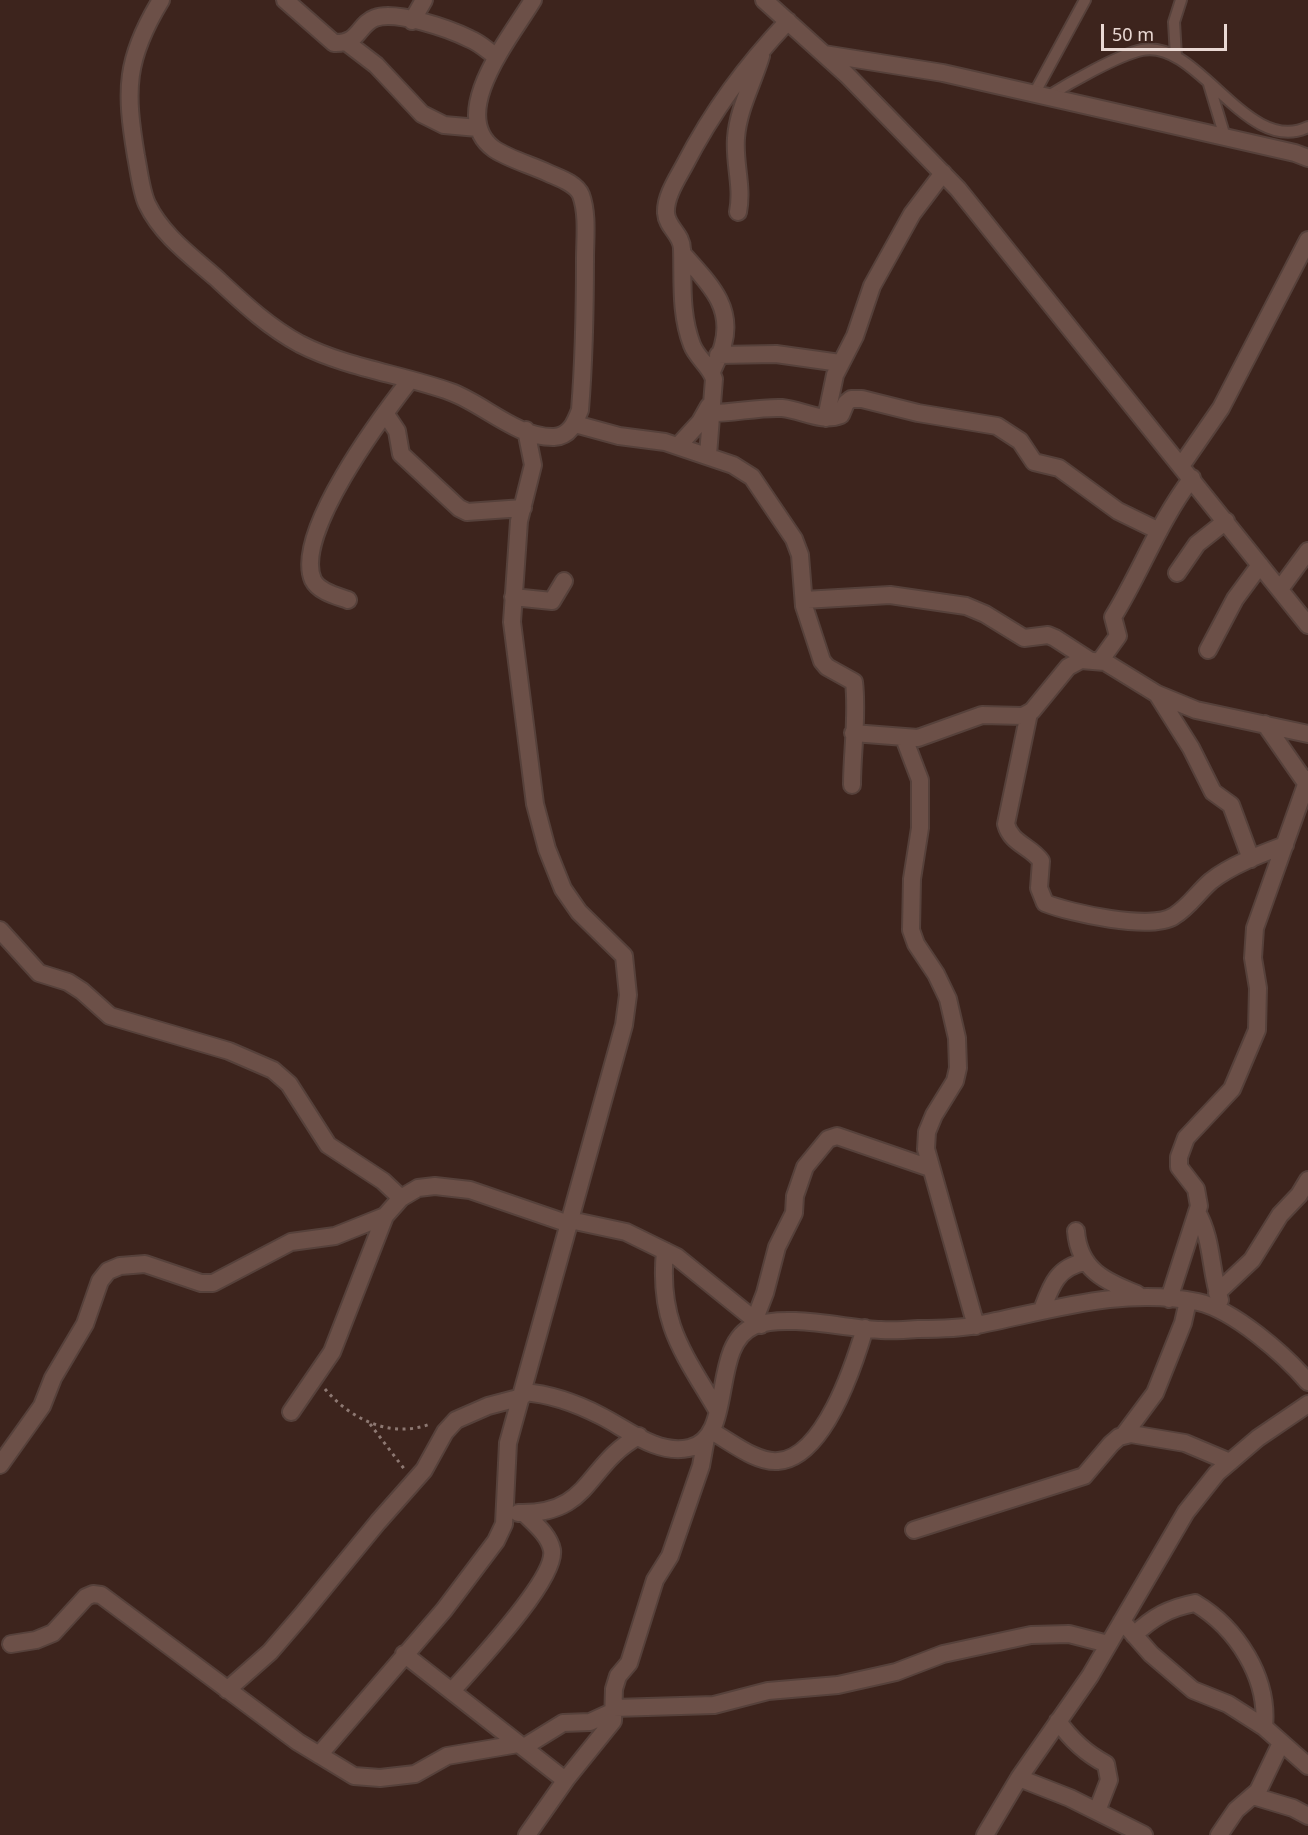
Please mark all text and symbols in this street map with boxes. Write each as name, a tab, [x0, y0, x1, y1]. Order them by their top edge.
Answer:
scale bar	[1104, 12, 1230, 50]
text: 50 m	[1112, 22, 1154, 46]

